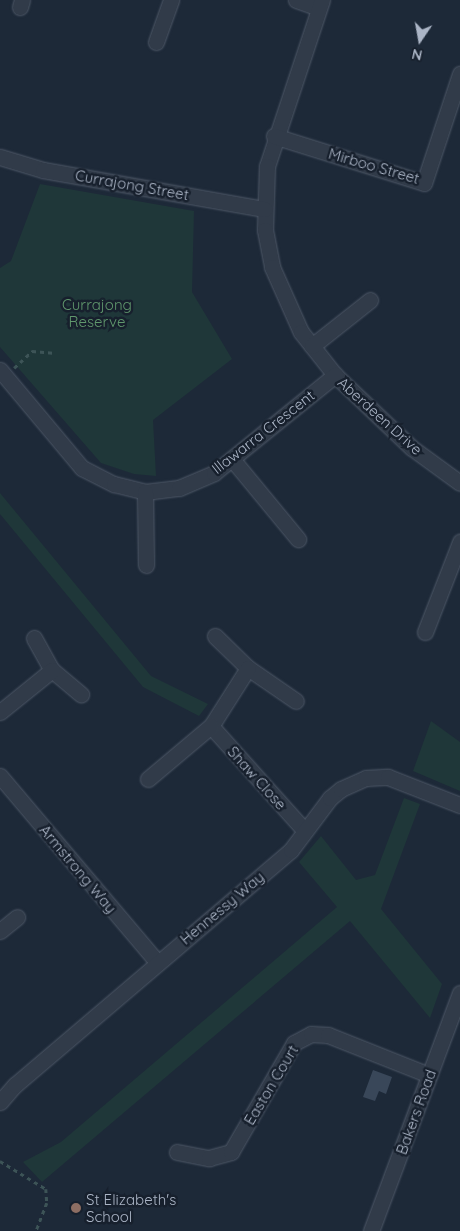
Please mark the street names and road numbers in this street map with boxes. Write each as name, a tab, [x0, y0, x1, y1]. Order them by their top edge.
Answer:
street label: Mirboo Street	[326, 144, 422, 188]
street label: Currajong Street	[74, 166, 190, 204]
street label: Aberdeen Drive	[334, 373, 426, 459]
street label: Illawarra Crescent	[208, 386, 318, 478]
street label: Shaw Close	[224, 743, 290, 813]
street label: Armstrong Way	[36, 821, 120, 917]
street label: Hennessy Way	[176, 868, 268, 948]
street label: Easton Court	[240, 1042, 302, 1128]
street label: Bakers Road	[392, 1067, 440, 1157]

